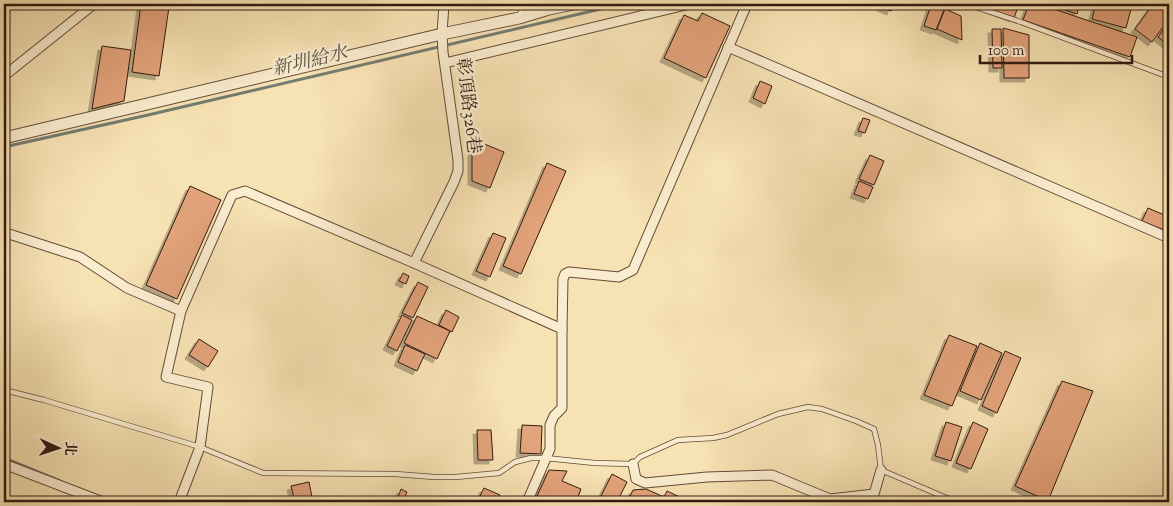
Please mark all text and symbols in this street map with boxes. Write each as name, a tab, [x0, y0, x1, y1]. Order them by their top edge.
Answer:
scale bar	[980, 32, 1133, 64]
water label: 新圳給水	[270, 40, 352, 84]
text: 100 m	[988, 41, 1025, 62]
street label: 彰頂路326巷	[448, 56, 486, 156]
north arrow	[32, 424, 82, 474]
text: 北	[59, 441, 79, 456]

